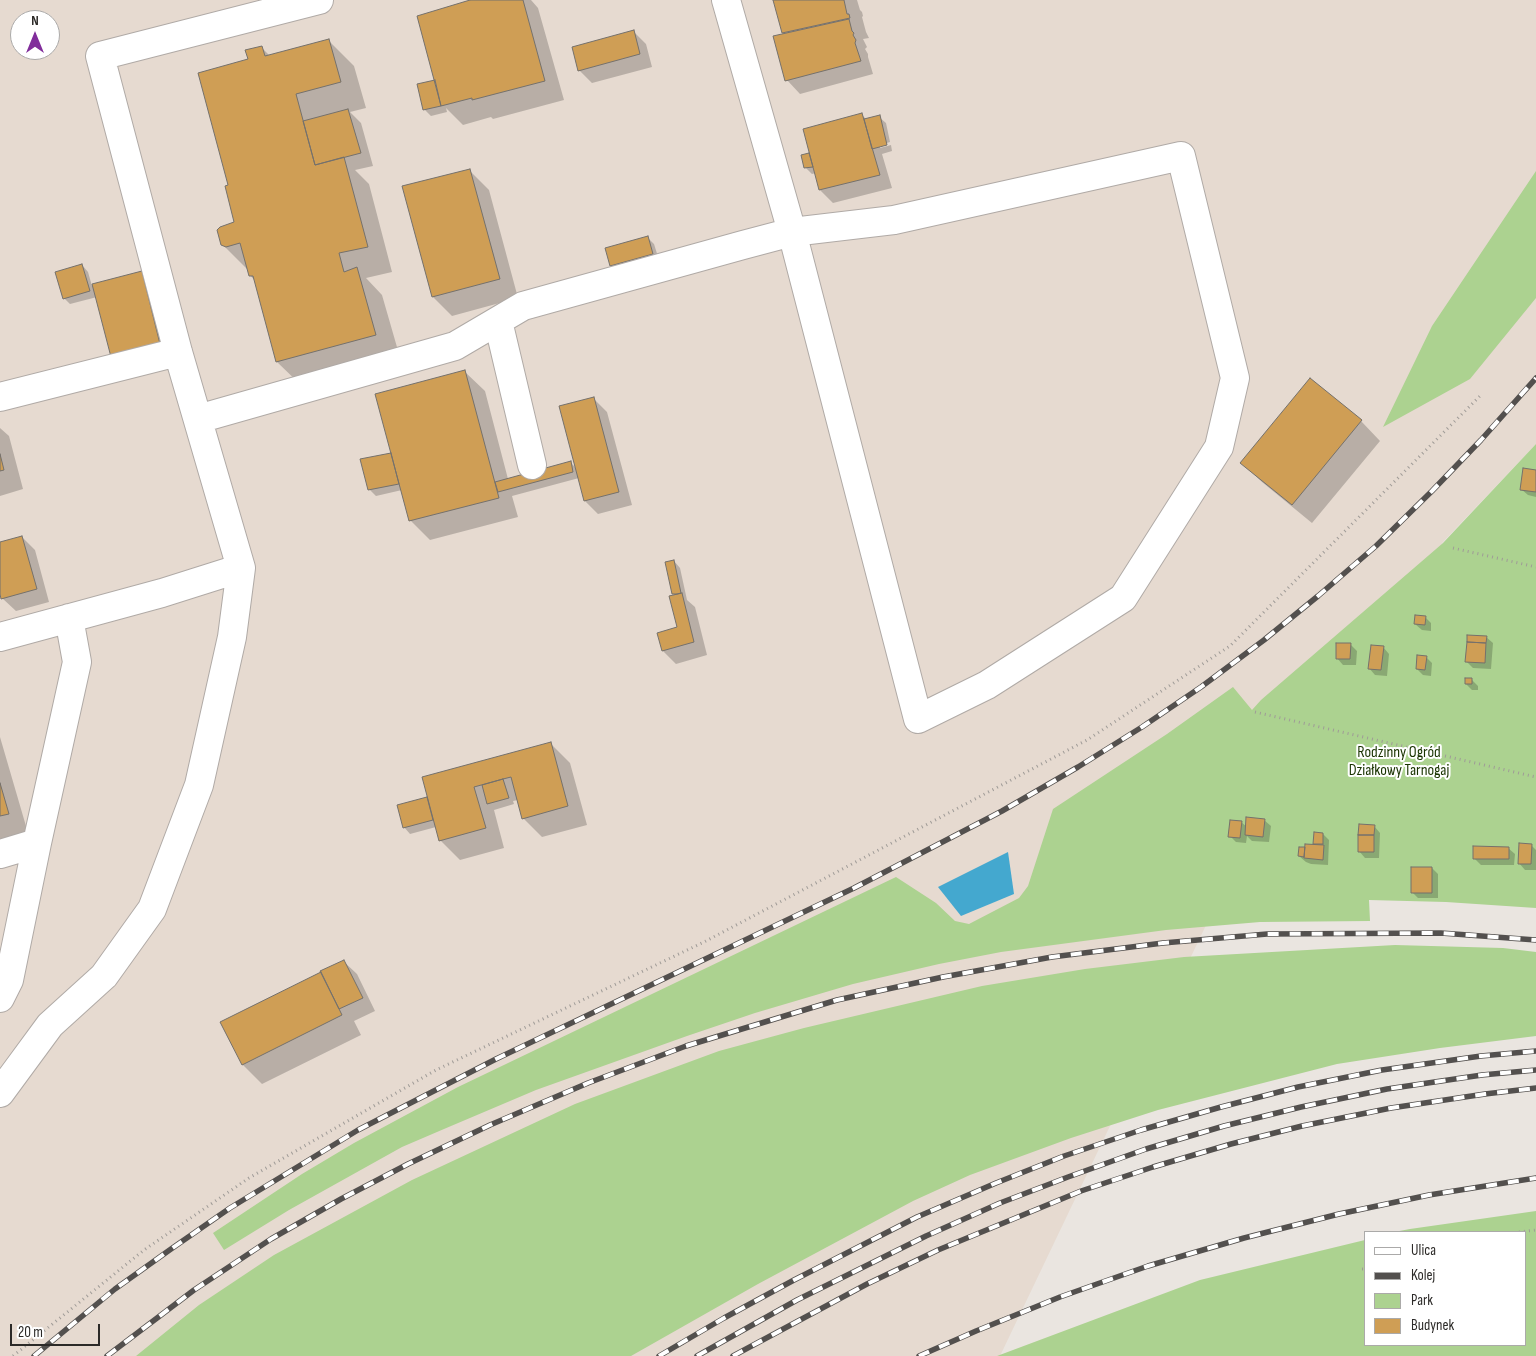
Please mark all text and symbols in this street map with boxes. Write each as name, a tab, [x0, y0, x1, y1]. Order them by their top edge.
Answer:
north arrow	[10, 10, 60, 60]
text: N	[31, 12, 39, 29]
park label: Rodzinny Ogród Działkowy Tarnogaj	[1349, 743, 1449, 781]
legend	[1364, 1231, 1526, 1346]
text: Ulica	[1411, 1241, 1436, 1260]
text: Kolej	[1411, 1266, 1435, 1285]
text: Park	[1411, 1291, 1433, 1310]
scale bar	[12, 1314, 102, 1346]
text: Budynek	[1411, 1316, 1454, 1335]
text: 20 m	[18, 1323, 43, 1342]

